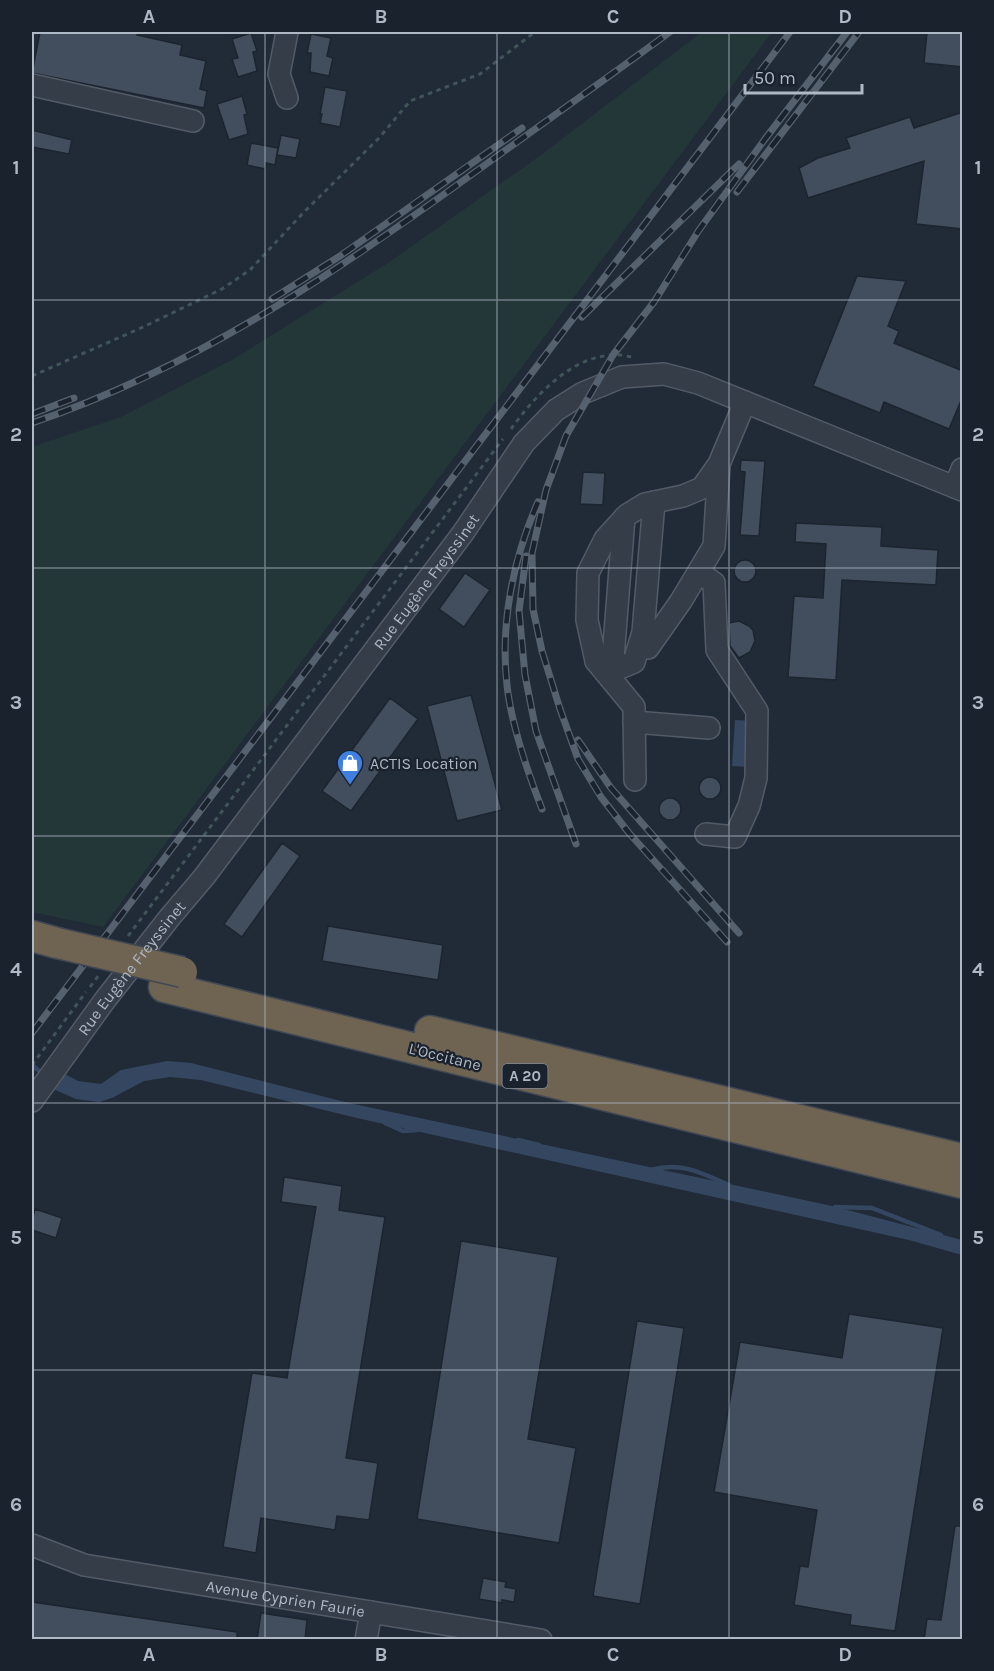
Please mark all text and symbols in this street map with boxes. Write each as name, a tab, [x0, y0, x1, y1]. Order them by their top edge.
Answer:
text: A	[143, 5, 156, 28]
text: B	[375, 5, 387, 28]
text: C	[607, 5, 619, 28]
text: D	[838, 5, 852, 28]
scale bar	[745, 57, 862, 95]
text: 50 m	[754, 67, 796, 89]
text: 1	[12, 156, 20, 179]
text: 1	[974, 156, 982, 179]
text: 2	[10, 423, 22, 446]
text: 2	[972, 423, 984, 446]
street label: Rue Eugène Freyssinet	[370, 510, 483, 654]
text: 3	[10, 691, 22, 714]
text: 3	[972, 691, 984, 714]
shop icon: ACTIS Location	[335, 748, 365, 786]
place label: ACTIS Location	[370, 754, 477, 773]
street label: Rue Eugène Freyssinet	[74, 897, 189, 1039]
text: 4	[10, 958, 22, 981]
text: 4	[972, 958, 984, 981]
street label: L'Occitane	[407, 1038, 483, 1075]
road number: A 20	[502, 1064, 548, 1088]
text: 5	[10, 1226, 22, 1249]
text: 5	[972, 1226, 984, 1249]
text: 6	[10, 1493, 22, 1516]
text: 6	[972, 1493, 984, 1516]
street label: Avenue Cyprien Faurie	[205, 1576, 366, 1621]
text: A	[143, 1643, 156, 1666]
text: B	[375, 1643, 387, 1666]
text: C	[607, 1643, 619, 1666]
text: D	[838, 1643, 852, 1666]

